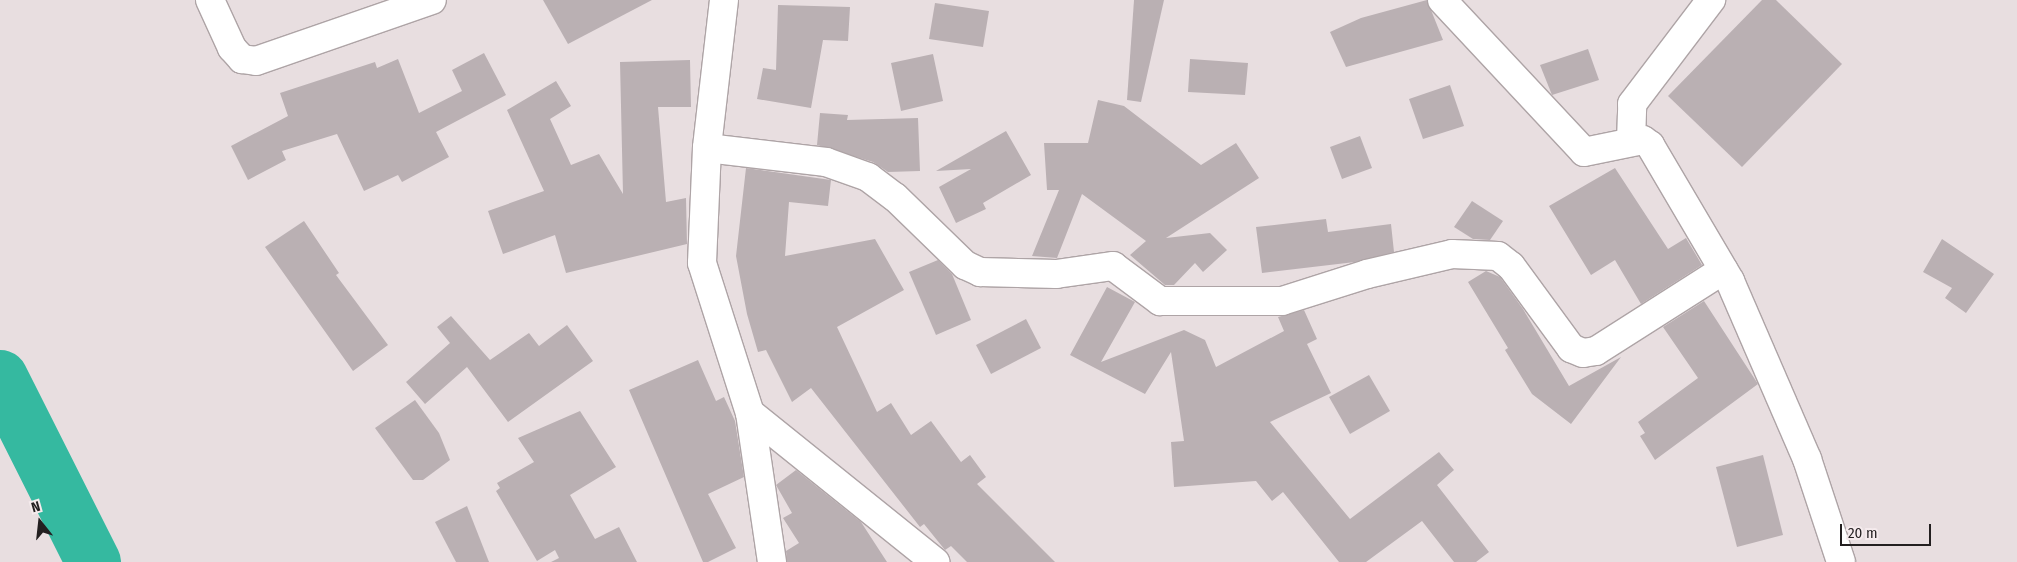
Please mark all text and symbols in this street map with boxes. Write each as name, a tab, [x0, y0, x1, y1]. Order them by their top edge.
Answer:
north arrow	[15, 497, 65, 547]
text: N	[29, 498, 42, 516]
scale bar	[1842, 514, 1933, 546]
text: 20 m	[1848, 524, 1878, 542]

